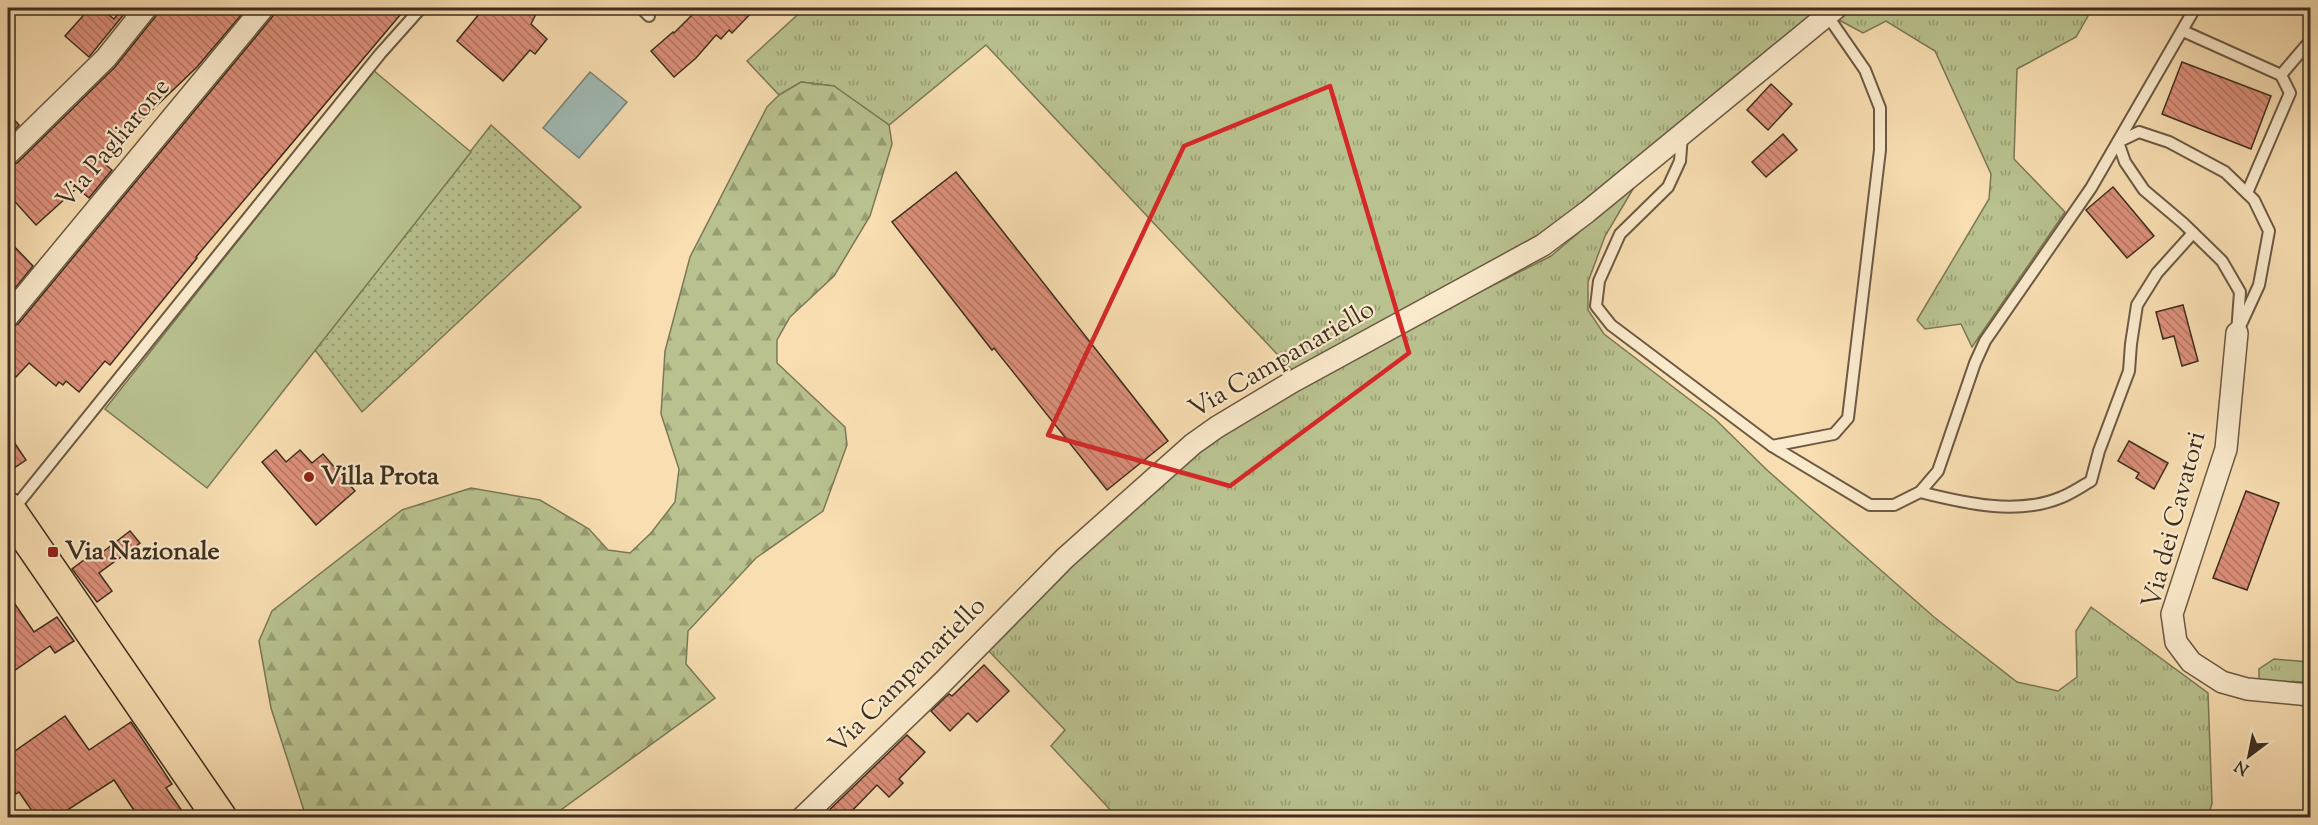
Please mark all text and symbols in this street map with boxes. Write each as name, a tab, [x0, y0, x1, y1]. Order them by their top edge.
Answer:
street label: Via Pagliarone	[48, 71, 180, 217]
street label: Via Campanariello	[1182, 292, 1382, 428]
street label: Via dei Cavatori	[2134, 427, 2216, 613]
place label: Villa Prota	[321, 459, 439, 496]
marker: Villa Prota	[302, 470, 316, 484]
place label: Via Nazionale	[65, 534, 220, 571]
marker: Via Nazionale	[46, 545, 60, 559]
street label: Via Campanariello	[821, 589, 995, 763]
north arrow	[2219, 726, 2279, 786]
text: N	[2231, 753, 2254, 780]

